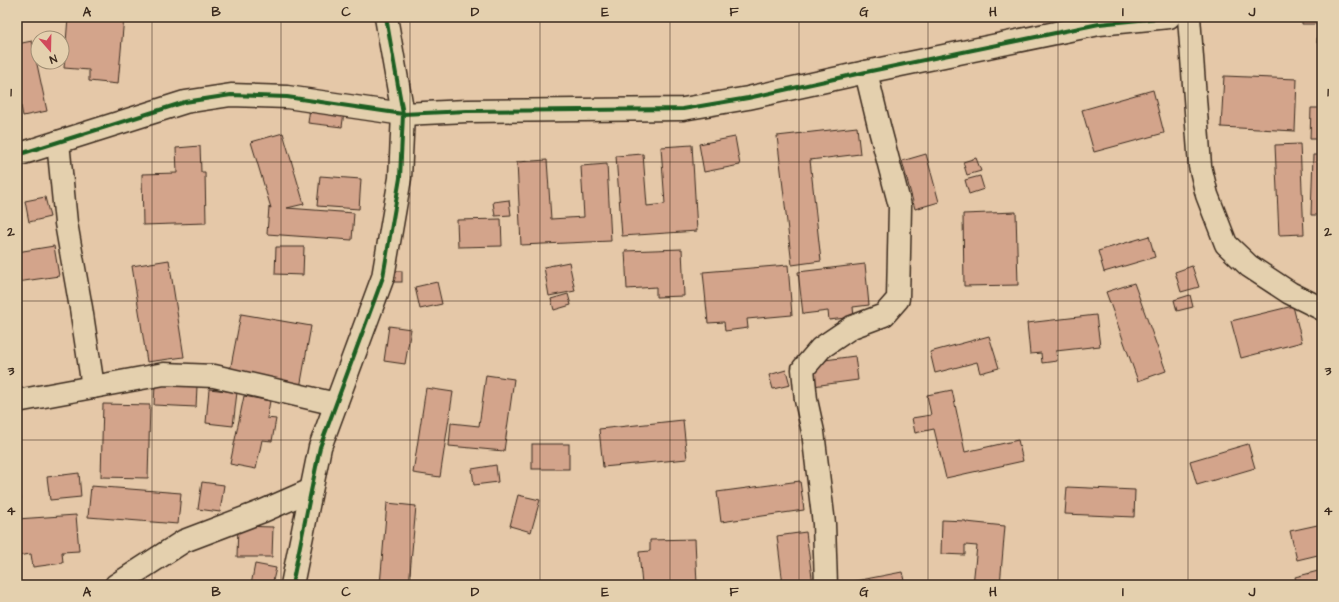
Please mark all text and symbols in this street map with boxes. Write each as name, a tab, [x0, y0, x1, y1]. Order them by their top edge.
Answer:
text: A	[83, 3, 92, 21]
text: B	[211, 3, 221, 21]
text: C	[341, 3, 351, 21]
text: D	[471, 3, 480, 21]
text: E	[601, 3, 609, 21]
text: F	[729, 3, 739, 21]
text: G	[859, 3, 869, 21]
text: H	[989, 3, 997, 21]
text: I	[1122, 3, 1124, 21]
text: J	[1248, 3, 1256, 21]
north arrow	[30, 30, 70, 70]
text: N	[47, 51, 59, 67]
text: 1	[10, 83, 12, 101]
text: 1	[1327, 83, 1329, 101]
text: 2	[6, 223, 15, 241]
text: 2	[1323, 223, 1332, 241]
text: 3	[7, 362, 15, 380]
text: 3	[1324, 362, 1332, 380]
text: 4	[7, 502, 16, 520]
text: 4	[1324, 502, 1333, 520]
text: A	[83, 583, 92, 601]
text: B	[211, 583, 221, 601]
text: C	[341, 583, 351, 601]
text: D	[471, 583, 480, 601]
text: E	[601, 583, 609, 601]
text: F	[729, 583, 739, 601]
text: G	[859, 583, 869, 601]
text: H	[989, 583, 997, 601]
text: I	[1122, 583, 1124, 601]
text: J	[1248, 583, 1256, 601]

